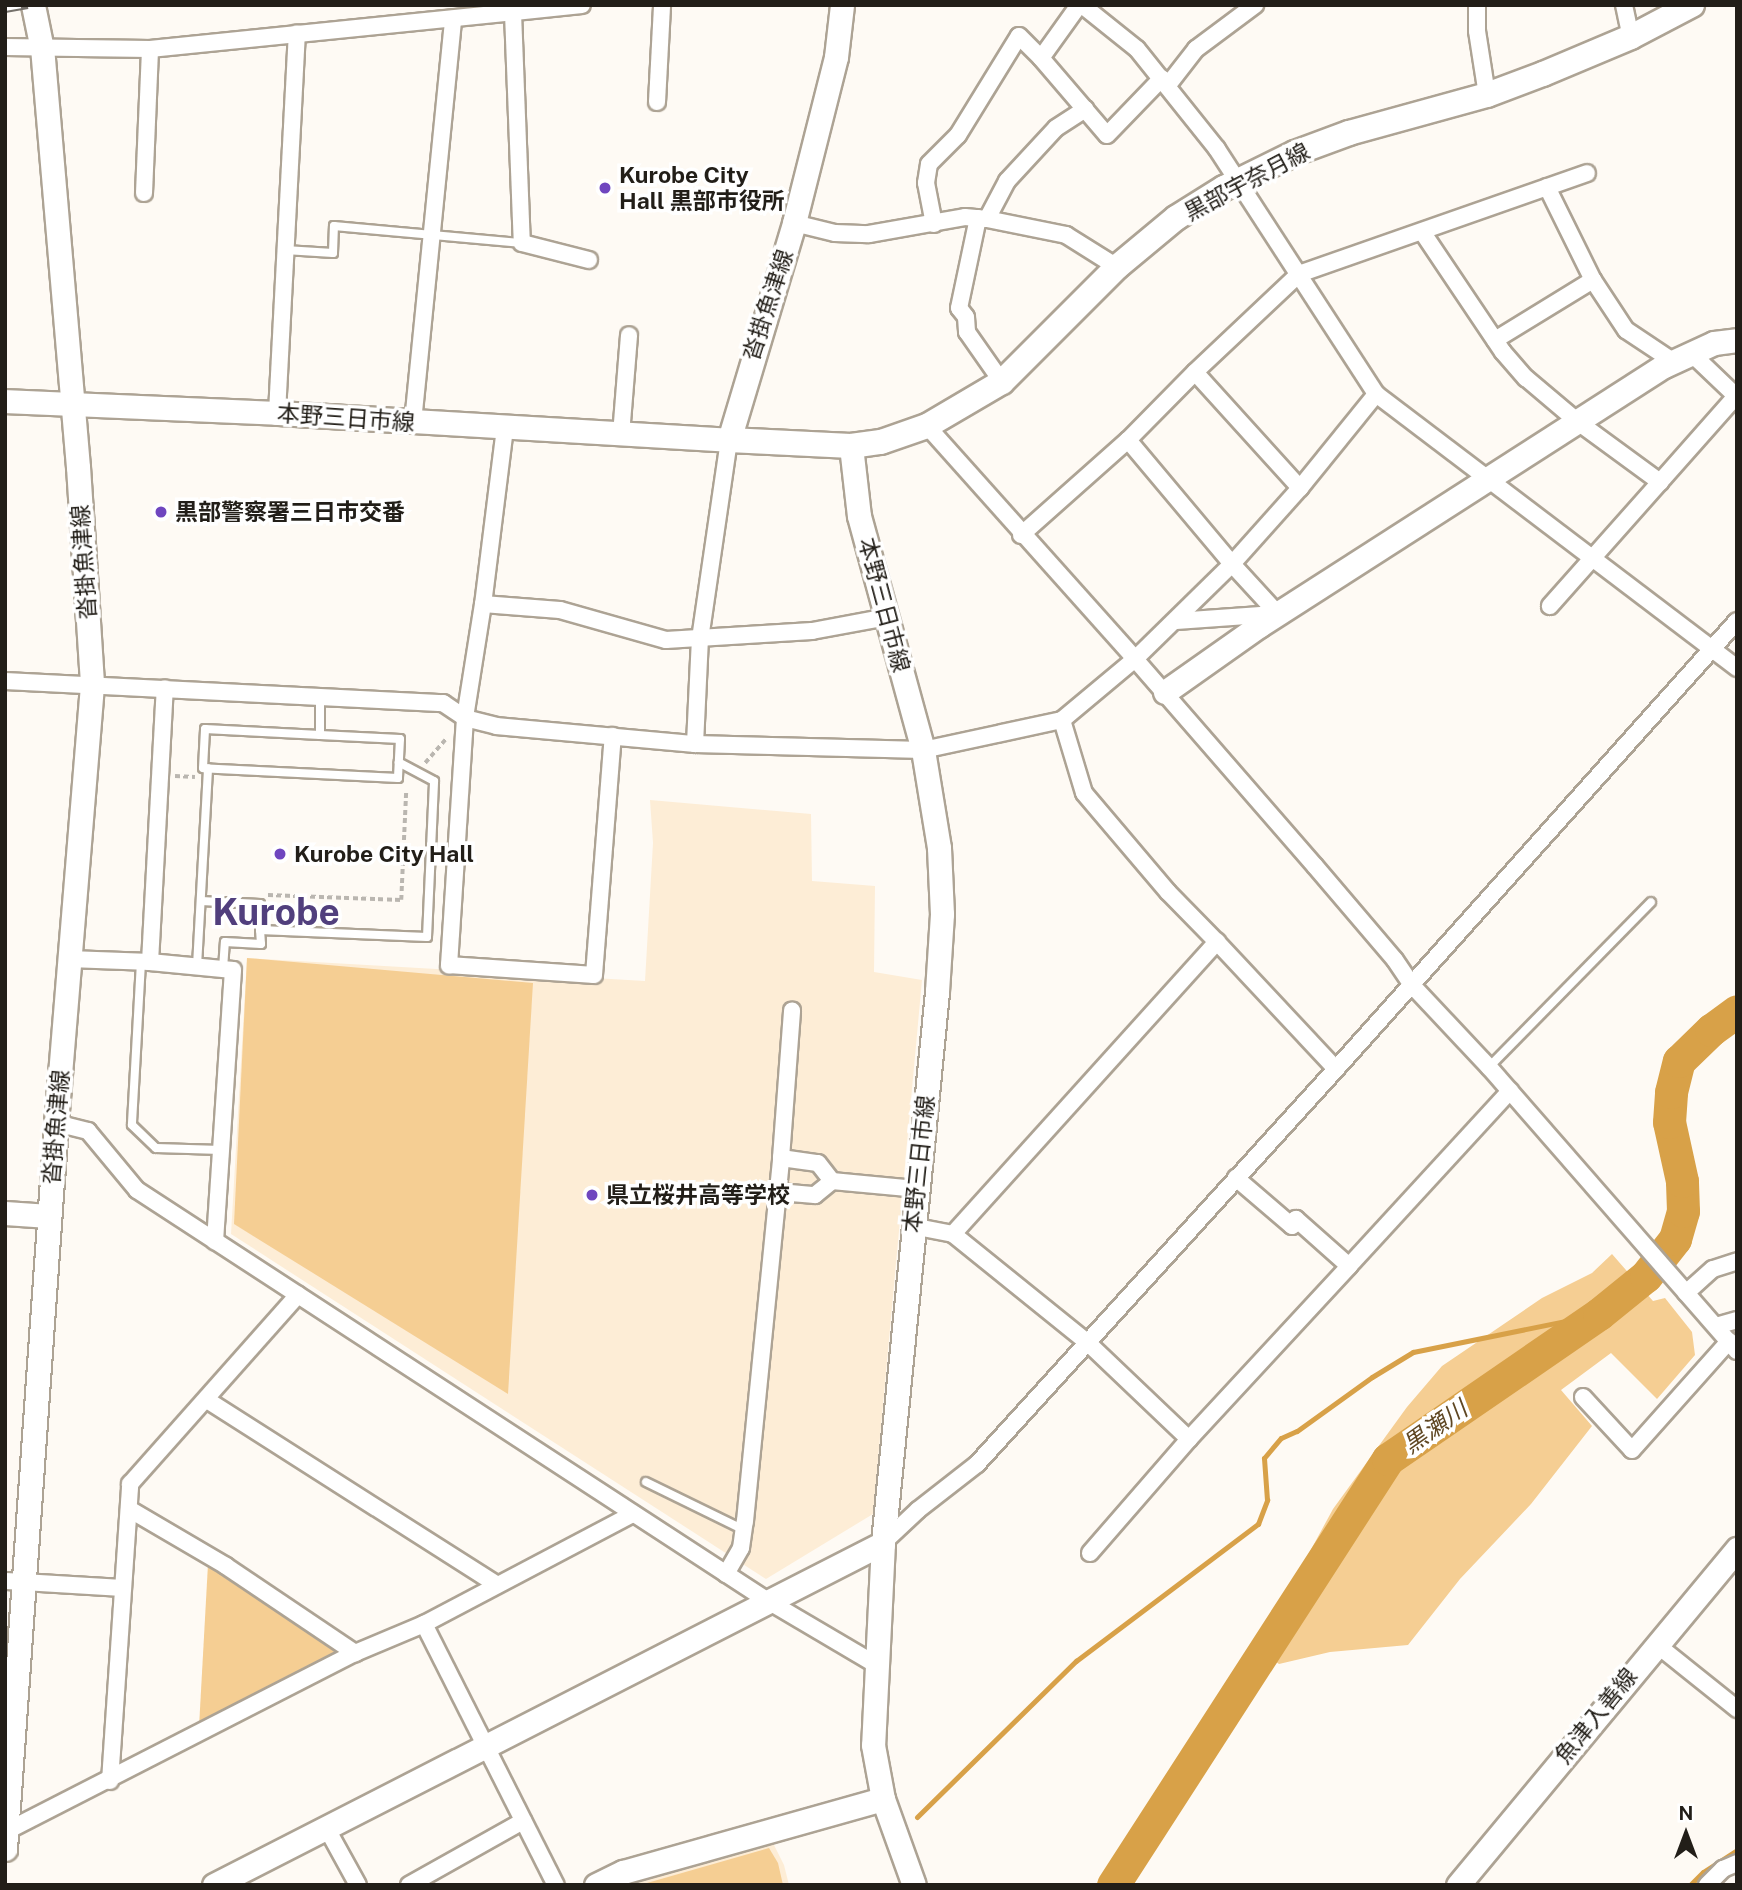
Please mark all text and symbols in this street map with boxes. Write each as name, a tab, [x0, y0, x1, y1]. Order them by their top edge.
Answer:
street label: 黒部宇奈月線	[1180, 137, 1314, 227]
place label: Kurobe City Hall 黒部市役所	[619, 161, 785, 215]
marker: Kurobe City Hall 黒部市役所	[597, 180, 613, 196]
street label: 沓掛魚津線	[737, 246, 799, 364]
street label: 本野三日市線	[276, 399, 416, 437]
place label: 黒部警察署三日市交番	[175, 498, 405, 526]
street label: 沓掛魚津線	[66, 504, 102, 620]
marker: 黒部警察署三日市交番	[153, 504, 169, 520]
street label: 本野三日市線	[853, 535, 915, 675]
place label: Kurobe City Hall	[294, 840, 474, 868]
marker: Kurobe City Hall	[272, 846, 288, 862]
district label: Kurobe	[212, 890, 340, 934]
street label: 沓掛魚津線	[37, 1069, 75, 1185]
street label: 本野三日市線	[898, 1094, 940, 1234]
place label: 県立桜井高等学校	[606, 1181, 790, 1209]
marker: 県立桜井高等学校	[584, 1187, 600, 1203]
water label: 黒瀬川	[1397, 1395, 1473, 1459]
street label: 魚津入善線	[1549, 1663, 1643, 1769]
north arrow	[1651, 1799, 1721, 1869]
text: N	[1679, 1802, 1693, 1824]

